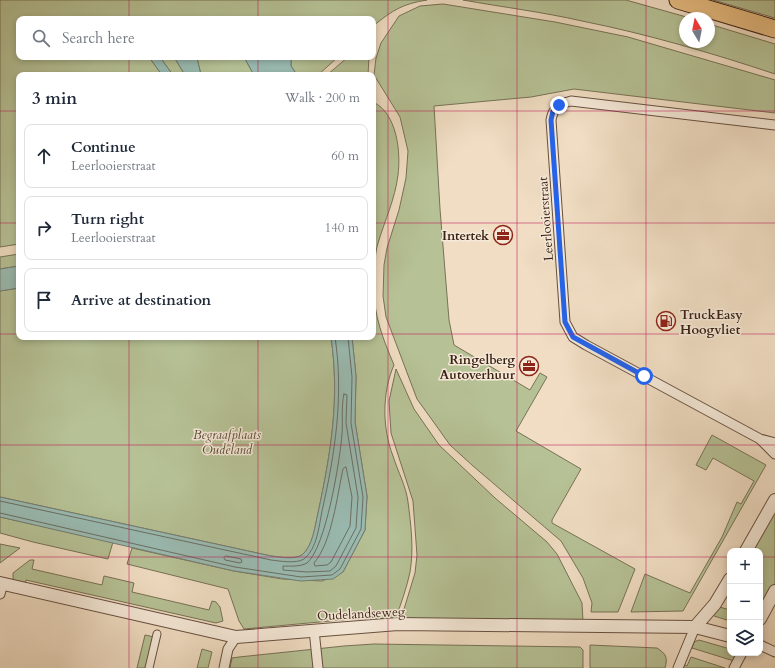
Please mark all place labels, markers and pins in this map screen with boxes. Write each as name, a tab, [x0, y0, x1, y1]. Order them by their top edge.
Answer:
office icon: Intertek	[492, 224, 514, 246]
place label: Intertek	[442, 227, 490, 245]
place label: TruckEasy Hoogvliet	[680, 306, 743, 339]
fuel station icon: TruckEasy Hoogvliet	[655, 310, 677, 332]
place label: Ringelberg Autoverhuur	[440, 351, 516, 384]
office icon: Ringelberg Autoverhuur	[518, 355, 540, 377]

